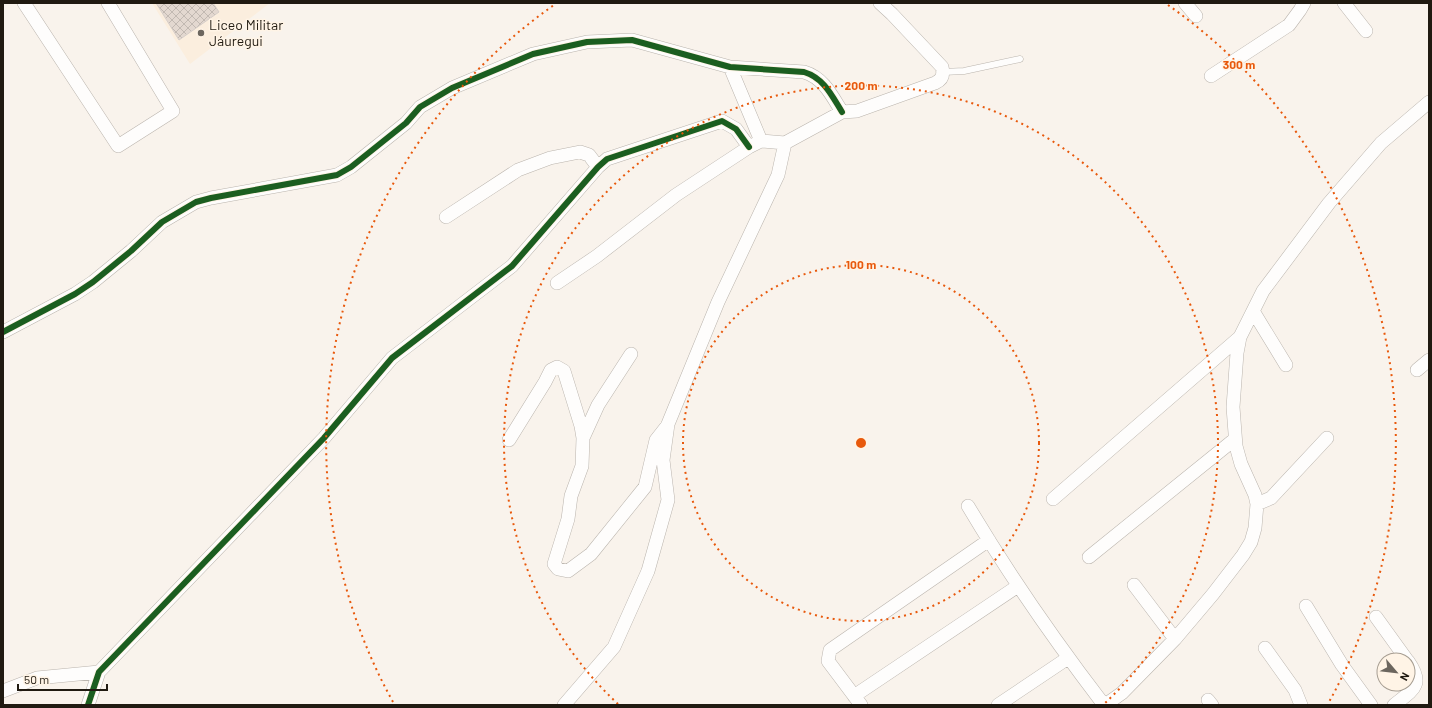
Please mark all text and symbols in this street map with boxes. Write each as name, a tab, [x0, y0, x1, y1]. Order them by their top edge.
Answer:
place label: Liceo Militar Jáuregui	[209, 16, 283, 49]
marker: Liceo Militar Jáuregui	[196, 28, 206, 38]
text: 300 m	[1223, 57, 1255, 71]
text: 200 m	[845, 78, 877, 92]
text: 100 m	[846, 257, 876, 271]
centre of rings	[854, 436, 868, 450]
north arrow	[1376, 652, 1416, 692]
scale bar	[18, 666, 107, 692]
text: N	[1398, 671, 1413, 683]
text: 50 m	[24, 672, 49, 686]

